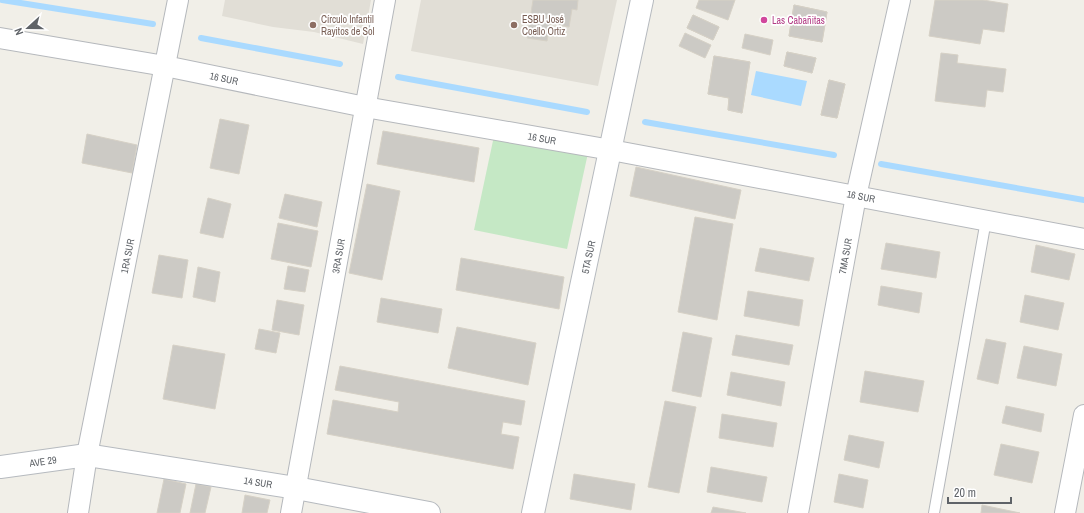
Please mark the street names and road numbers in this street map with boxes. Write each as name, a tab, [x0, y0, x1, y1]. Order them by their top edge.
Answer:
street label: 16 SUR	[208, 69, 239, 88]
street label: 16 SUR	[527, 130, 557, 147]
street label: 16 SUR	[846, 187, 876, 206]
street label: 7MA SUR	[836, 237, 855, 275]
street label: 1RA SUR	[118, 238, 137, 275]
street label: 3RA SUR	[329, 238, 348, 274]
street label: 5TA SUR	[579, 239, 598, 275]
street label: AVE 29	[28, 453, 58, 470]
street label: 14 SUR	[243, 474, 273, 491]

